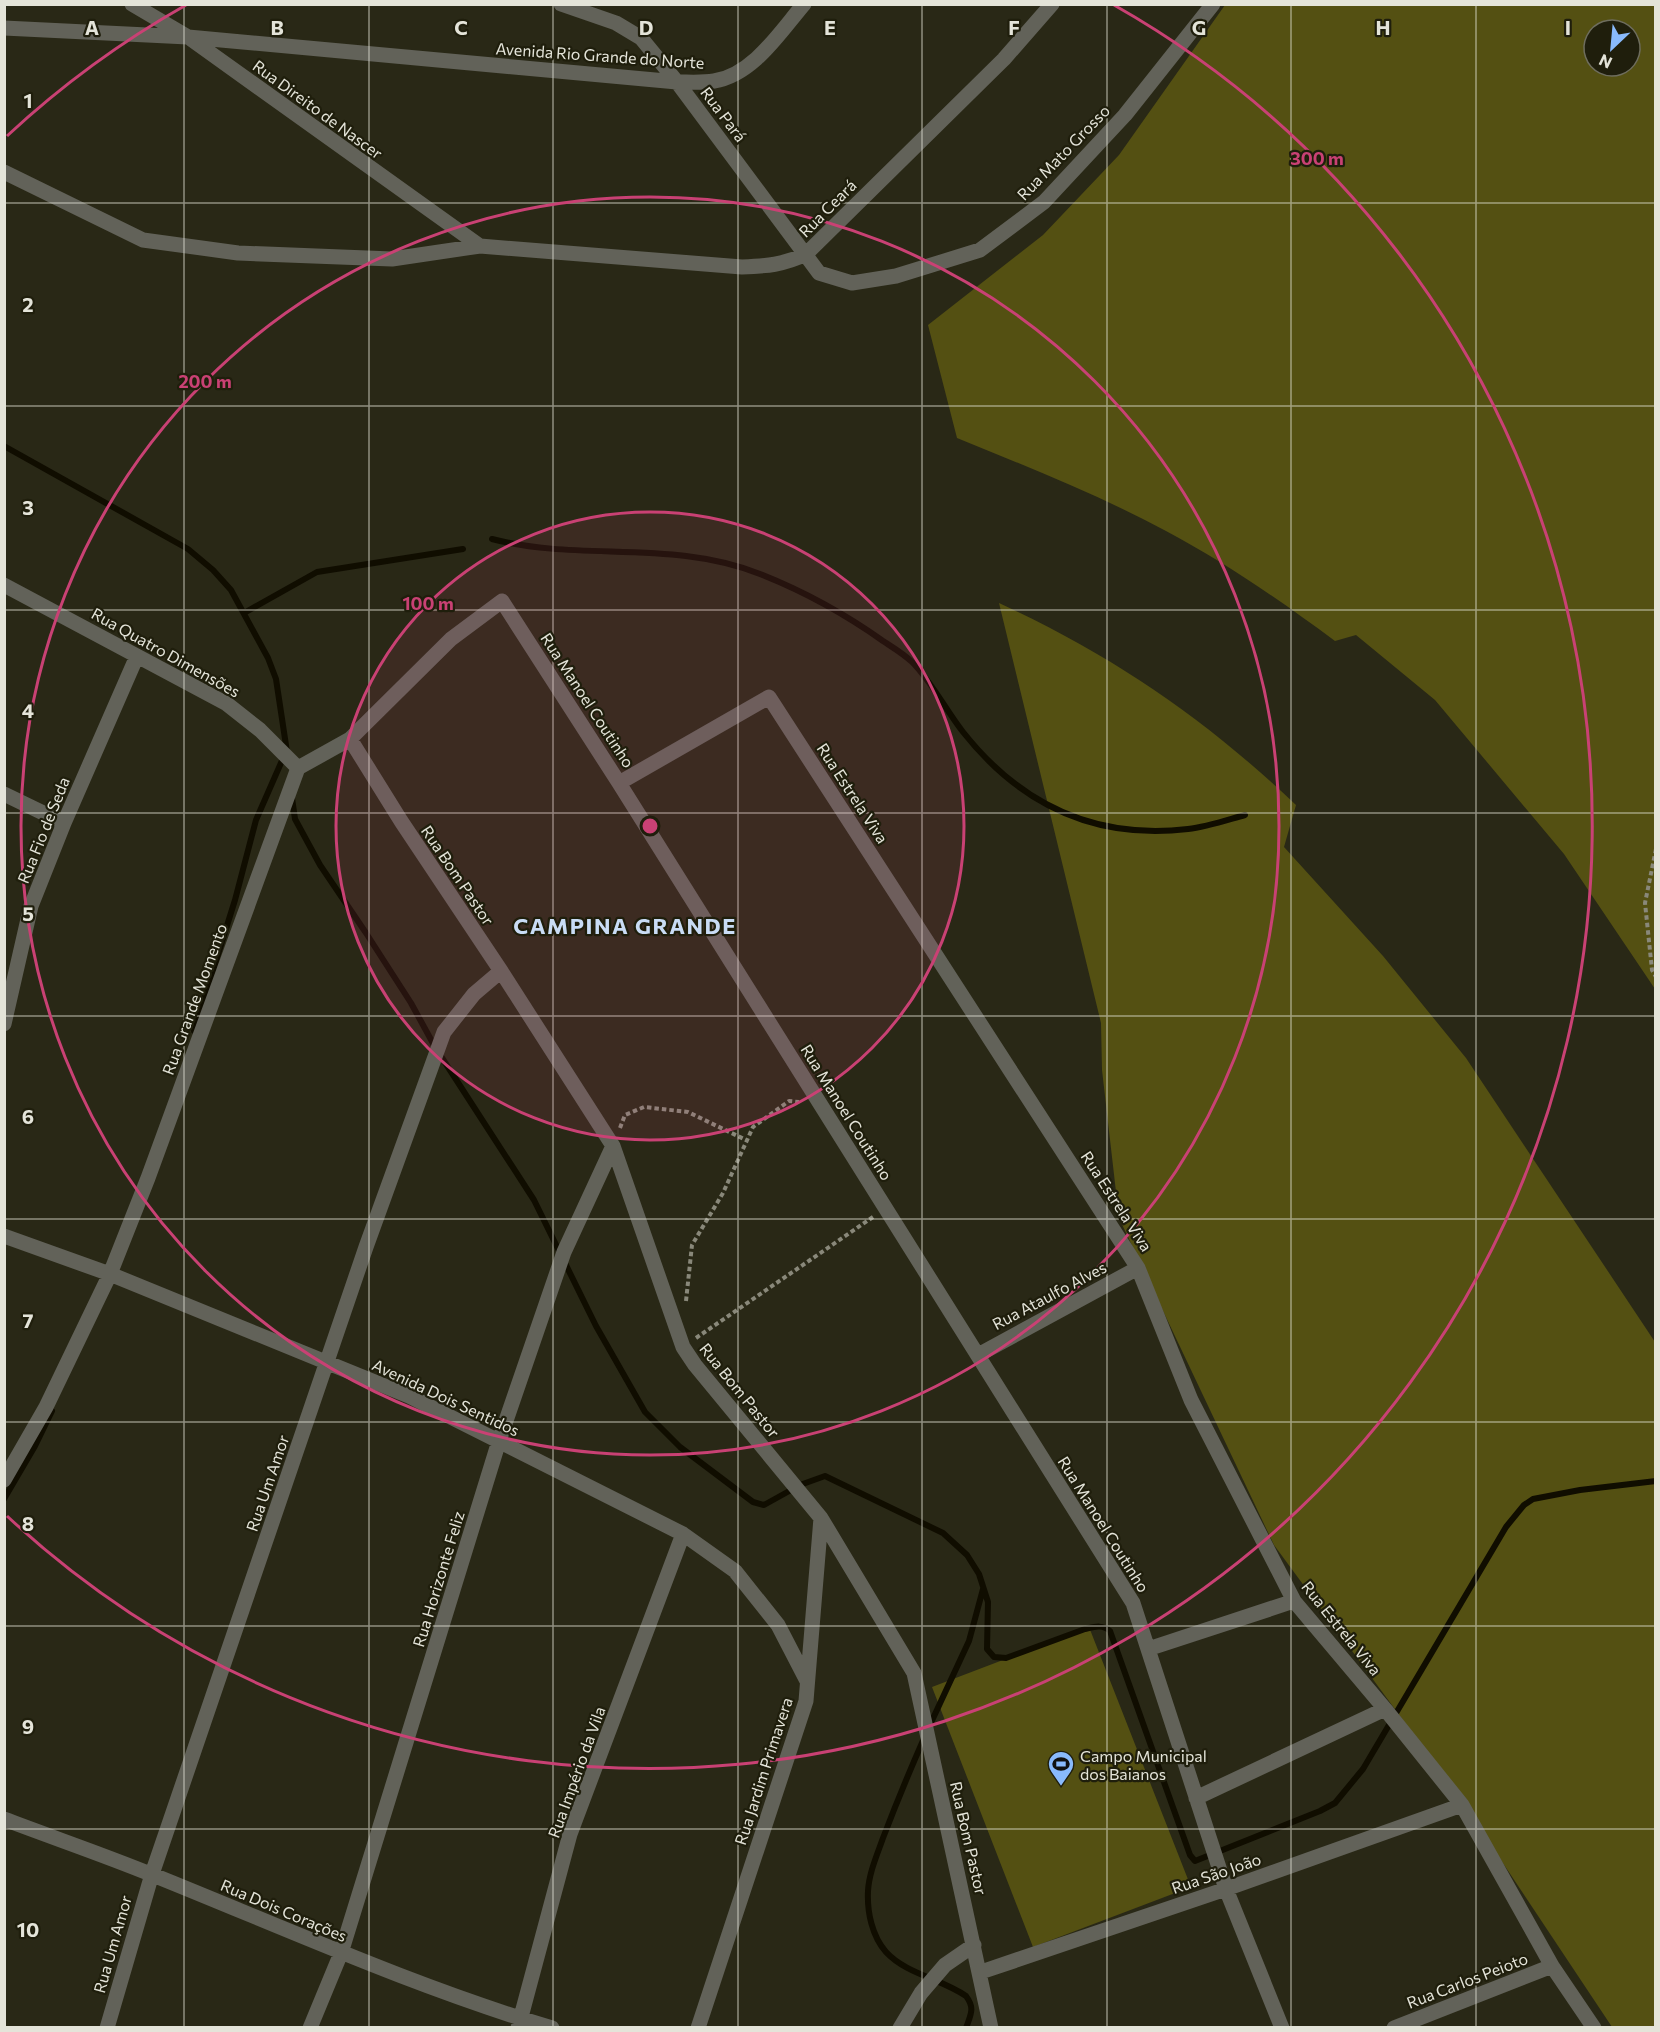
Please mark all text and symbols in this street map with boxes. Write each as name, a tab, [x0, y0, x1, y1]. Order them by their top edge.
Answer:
text: A	[85, 15, 99, 39]
text: B	[270, 15, 284, 39]
text: C	[454, 15, 468, 39]
text: D	[639, 15, 653, 39]
text: E	[824, 15, 836, 39]
text: F	[1008, 15, 1020, 39]
text: G	[1192, 15, 1206, 39]
text: H	[1376, 15, 1391, 39]
text: I	[1565, 15, 1571, 39]
north arrow	[1582, 18, 1642, 78]
street label: Avenida Rio Grande do Norte	[495, 38, 705, 72]
text: N	[1596, 51, 1615, 73]
street label: Rua Direito de Nascer	[249, 56, 387, 163]
street label: Rua Pará	[697, 83, 751, 145]
text: 1	[23, 88, 33, 112]
street label: Rua Mato Grosso	[1013, 100, 1113, 204]
text: 300 m	[1290, 147, 1344, 169]
street label: Rua Ceará	[794, 175, 860, 241]
text: 2	[22, 292, 34, 316]
text: 200 m	[178, 370, 232, 392]
text: 3	[22, 495, 34, 519]
text: 100 m	[402, 592, 454, 614]
street label: Rua Quatro Dimensões	[88, 603, 244, 701]
street label: Rua Manoel Coutinho	[537, 629, 639, 771]
text: 4	[22, 698, 34, 722]
street label: Rua Estrela Viva	[813, 739, 893, 847]
street label: Rua Fio de Seda	[13, 774, 73, 886]
centre of rings	[640, 816, 660, 836]
street label: Rua Bom Pastor	[418, 822, 499, 929]
text: 5	[22, 901, 34, 925]
district label: CAMPINA GRANDE	[513, 912, 737, 939]
street label: Rua Grande Momento	[158, 921, 230, 1077]
street label: Rua Manoel Coutinho	[797, 1040, 897, 1184]
text: 6	[22, 1104, 34, 1128]
street label: Rua Estrela Viva	[1077, 1147, 1157, 1255]
street label: Rua Ataulfo Alves	[989, 1257, 1109, 1333]
text: 7	[23, 1308, 34, 1332]
street label: Rua Bom Pastor	[696, 1339, 784, 1442]
street label: Avenida Dois Sentidos	[369, 1355, 523, 1439]
street label: Rua Um Amor	[242, 1432, 293, 1534]
street label: Rua Manoel Coutinho	[1054, 1452, 1154, 1596]
street label: Rua Horizonte Feliz	[408, 1509, 468, 1649]
text: 8	[22, 1511, 34, 1535]
street label: Rua Estrela Viva	[1298, 1577, 1386, 1679]
street label: Rua Jardim Primavera	[730, 1695, 796, 1847]
street label: Rua Império da Vila	[543, 1704, 609, 1840]
text: 9	[22, 1714, 34, 1738]
place label: Campo Municipal dos Baianos	[1080, 1746, 1207, 1783]
sports icon: Campo Municipal dos Baianos	[1046, 1749, 1076, 1787]
street label: Rua Bom Pastor	[947, 1779, 991, 1897]
street label: Rua São João	[1169, 1849, 1263, 1897]
street label: Rua Dois Corações	[218, 1875, 350, 1945]
street label: Rua Um Amor	[89, 1892, 135, 1995]
text: 10	[17, 1917, 39, 1941]
street label: Rua Carlos Peioto	[1404, 1948, 1530, 2012]

